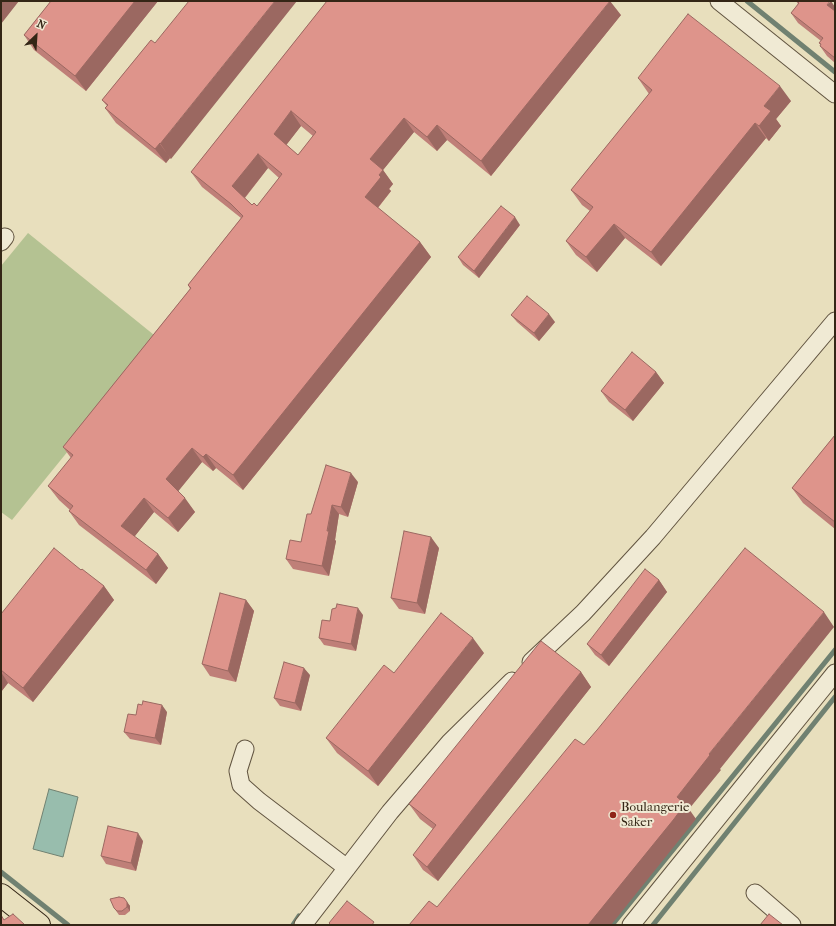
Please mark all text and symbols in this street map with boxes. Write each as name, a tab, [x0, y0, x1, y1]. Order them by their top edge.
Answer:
north arrow	[16, 16, 56, 56]
text: N	[35, 17, 48, 32]
place label: Boulangerie Saker	[621, 800, 690, 831]
marker: Boulangerie Saker	[608, 810, 618, 820]

